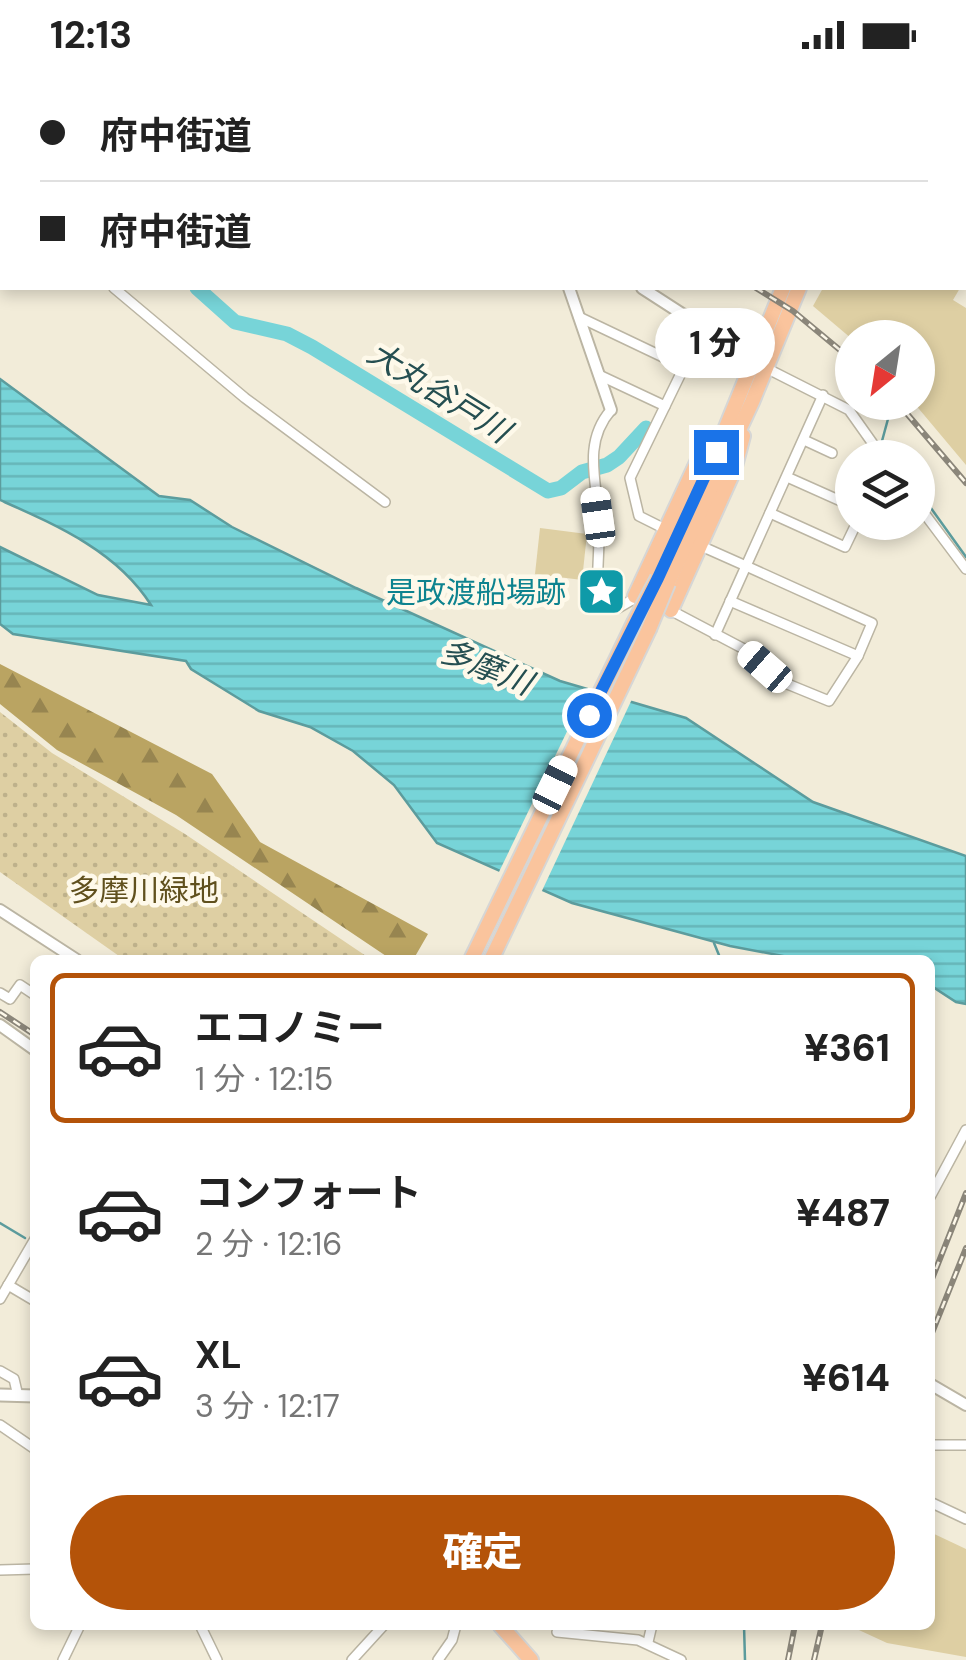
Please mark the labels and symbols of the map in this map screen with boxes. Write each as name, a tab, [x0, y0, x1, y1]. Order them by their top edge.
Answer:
callout: 1 分	[656, 307, 776, 377]
north arrow	[835, 320, 935, 420]
water label: 大丸谷戸川	[360, 332, 521, 454]
route end	[694, 430, 739, 475]
car	[579, 485, 617, 549]
place icon: 是政渡船場跡	[575, 566, 627, 618]
place label: 是政渡船場跡	[386, 573, 566, 612]
water label: 多摩川	[434, 630, 541, 706]
car	[733, 636, 797, 698]
route start	[567, 693, 612, 738]
car	[528, 751, 582, 819]
park label: 多摩川緑地	[69, 871, 219, 910]

